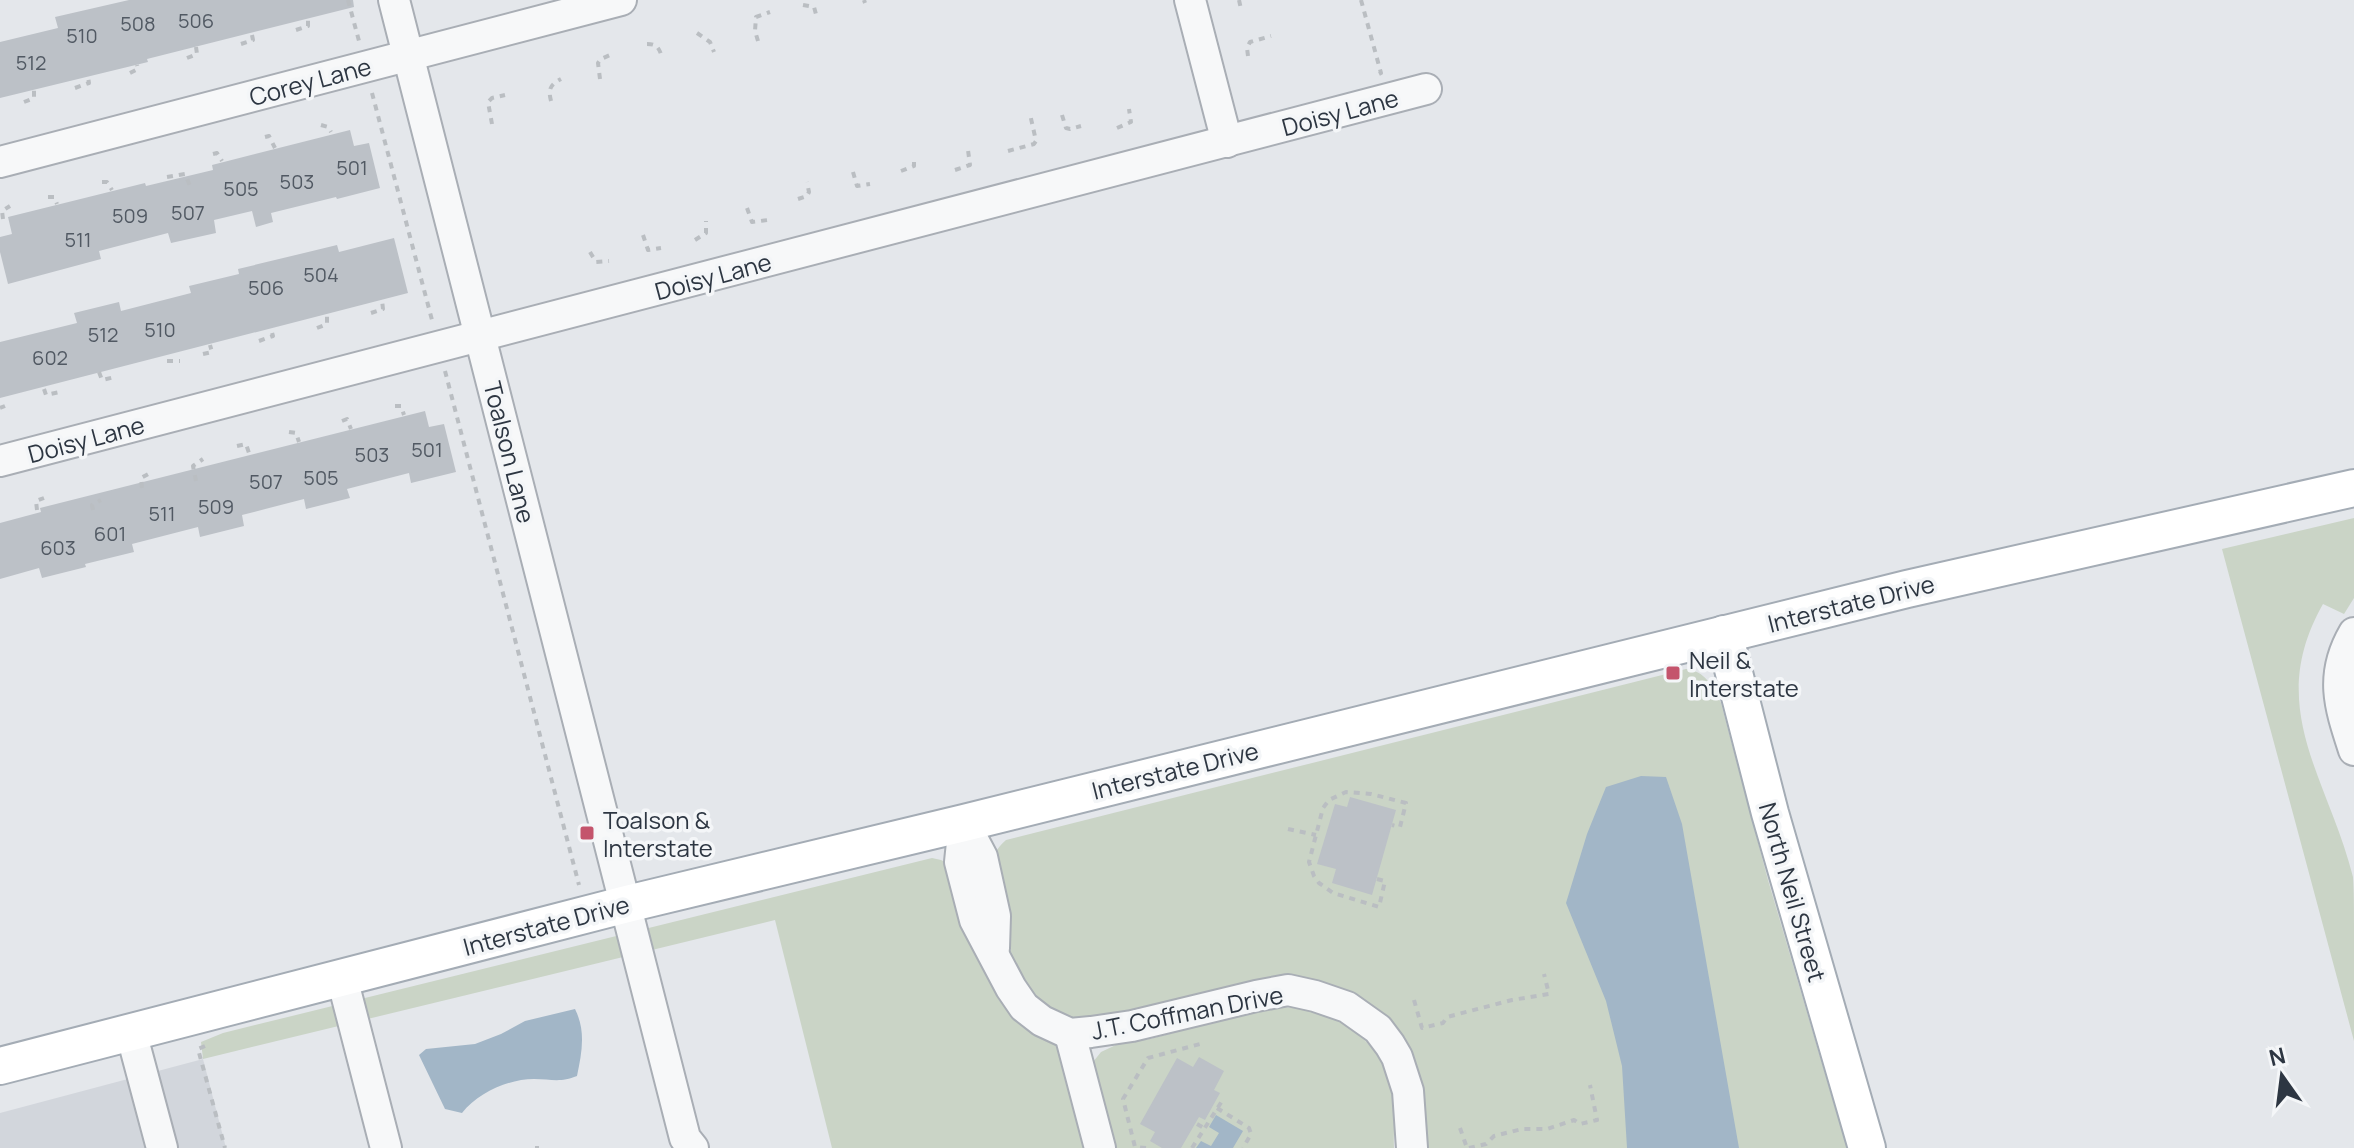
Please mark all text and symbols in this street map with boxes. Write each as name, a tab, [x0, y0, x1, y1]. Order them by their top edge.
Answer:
house number: 506	[178, 7, 214, 34]
house number: 508	[120, 10, 156, 37]
house number: 510	[66, 22, 98, 49]
house number: 512	[16, 49, 46, 76]
street label: Corey Lane	[245, 49, 375, 113]
street label: Doisy Lane	[1278, 81, 1402, 143]
house number: 501	[336, 154, 368, 181]
house number: 503	[280, 168, 314, 195]
house number: 505	[223, 175, 259, 202]
house number: 507	[171, 199, 205, 226]
house number: 509	[112, 202, 148, 229]
house number: 511	[64, 226, 92, 253]
street label: Doisy Lane	[651, 245, 775, 307]
house number: 504	[303, 261, 339, 288]
house number: 506	[248, 274, 284, 301]
house number: 510	[144, 316, 176, 343]
house number: 512	[88, 321, 118, 348]
house number: 602	[32, 344, 68, 371]
street label: Toalson Lane	[476, 378, 544, 526]
street label: Doisy Lane	[24, 408, 148, 470]
house number: 501	[411, 436, 443, 463]
house number: 503	[355, 441, 389, 468]
house number: 505	[303, 464, 339, 491]
house number: 507	[249, 468, 283, 495]
house number: 509	[198, 493, 234, 520]
house number: 511	[148, 500, 176, 527]
house number: 601	[94, 520, 126, 547]
house number: 603	[40, 534, 76, 561]
street label: Interstate Drive	[1764, 566, 1938, 640]
place label: Neil & Interstate	[1689, 643, 1799, 704]
marker: Neil & Interstate	[1664, 664, 1682, 682]
street label: Interstate Drive	[1088, 733, 1262, 807]
street label: North Neil Street	[1752, 799, 1834, 985]
place label: Toalson & Interstate	[603, 803, 713, 864]
marker: Toalson & Interstate	[578, 824, 596, 842]
street label: Interstate Drive	[459, 887, 633, 963]
street label: J.T. Coffman Drive	[1088, 977, 1286, 1047]
north arrow	[2242, 1036, 2322, 1116]
text: N	[2266, 1040, 2288, 1073]

